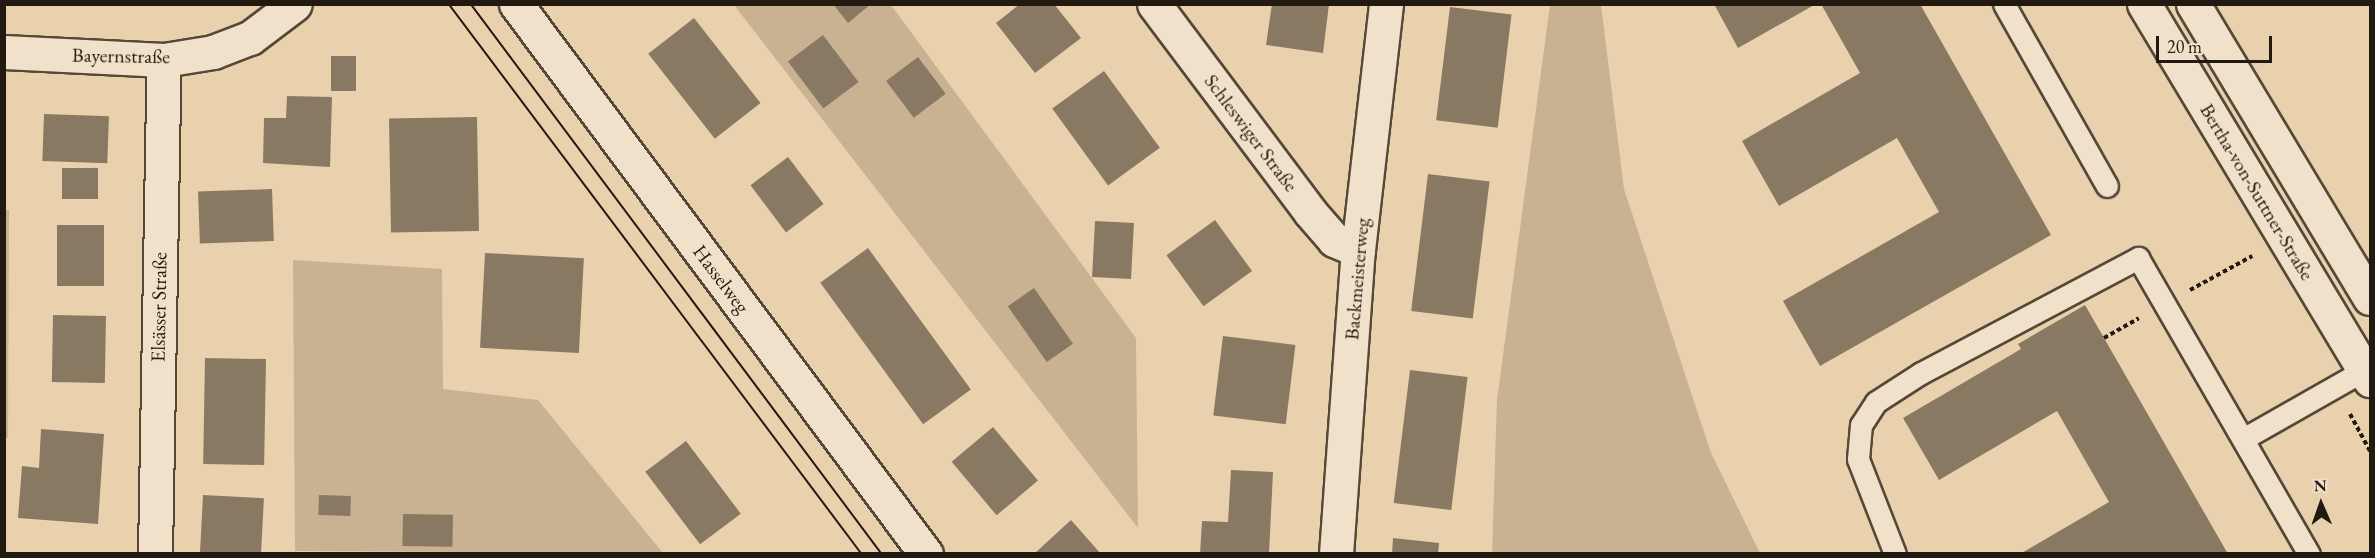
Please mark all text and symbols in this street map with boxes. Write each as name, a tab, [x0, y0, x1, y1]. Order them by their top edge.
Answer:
scale bar	[2159, 24, 2274, 62]
text: 20 m	[2167, 35, 2202, 58]
street label: Bayernstraße	[72, 43, 170, 69]
street label: Schleswiger Straße	[1199, 70, 1303, 196]
street label: Bertha-von-Suttner-Straße	[2195, 99, 2319, 285]
street label: Backmeisterweg	[1340, 217, 1374, 341]
street label: Hasselweg	[688, 240, 754, 318]
street label: Elsässer Straße	[146, 252, 172, 362]
north arrow	[2291, 474, 2351, 534]
text: N	[2314, 475, 2327, 496]

